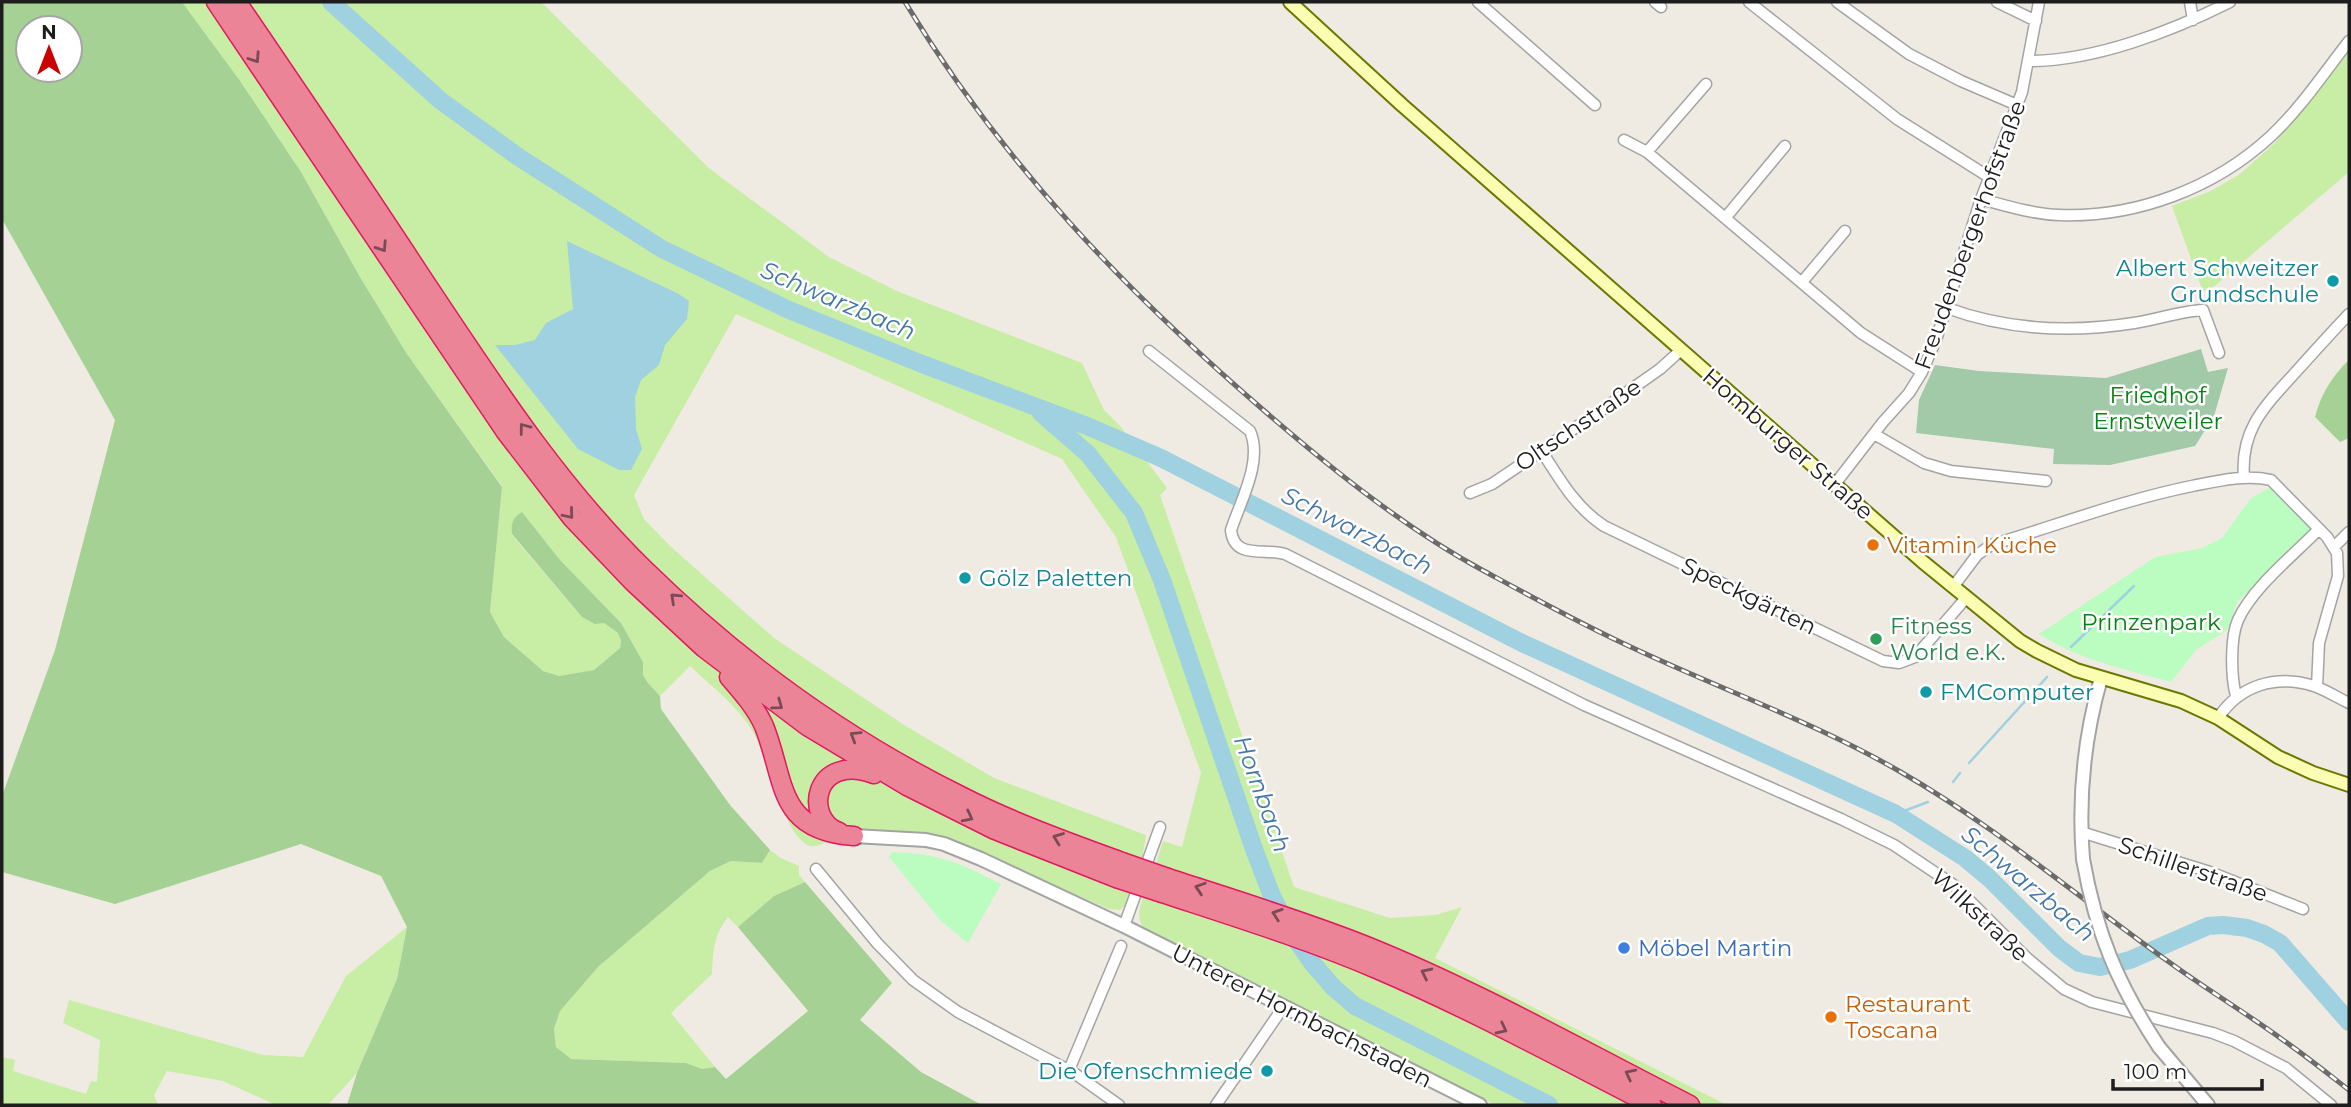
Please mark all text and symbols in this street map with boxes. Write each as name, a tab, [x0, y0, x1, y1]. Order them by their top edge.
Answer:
north arrow	[14, 14, 84, 84]
text: N	[41, 21, 57, 44]
one-way arrow	[247, 50, 259, 63]
street label: Freudenbergerhofstraße	[1908, 97, 2032, 373]
one-way arrow	[374, 239, 387, 252]
place label: Albert Schweitzer Grundschule	[2116, 254, 2319, 308]
water label: Schwarzbach	[757, 255, 920, 346]
marker: Albert Schweitzer Grundschule	[2325, 273, 2341, 289]
street label: Homburger Straße	[1697, 362, 1879, 526]
street label: Oltschstraße	[1510, 373, 1646, 477]
park label: Friedhof Ernstweiler	[2093, 381, 2223, 435]
one-way arrow	[520, 423, 533, 435]
water label: Schwarzbach	[1277, 480, 1437, 581]
one-way arrow	[561, 507, 574, 519]
place label: Vitamin Küche	[1887, 531, 2057, 559]
marker: Vitamin Küche	[1865, 537, 1881, 553]
street label: Speckgärten	[1677, 551, 1821, 641]
place label: Gölz Paletten	[979, 564, 1132, 592]
marker: Gölz Paletten	[957, 570, 973, 586]
one-way arrow	[670, 593, 683, 606]
park label: Prinzenpark	[2081, 608, 2221, 636]
place label: Fitness World e.K.	[1890, 612, 2006, 666]
marker: Fitness World e.K.	[1868, 631, 1884, 647]
place label: FMComputer	[1940, 678, 2094, 706]
marker: FMComputer	[1918, 684, 1934, 700]
one-way arrow	[770, 696, 783, 709]
water label: Hornbach	[1228, 731, 1297, 856]
one-way arrow	[849, 732, 862, 745]
one-way arrow	[961, 808, 973, 822]
water label: Schwarzbach	[1956, 819, 2101, 948]
street label: Schillerstraße	[2115, 830, 2271, 908]
one-way arrow	[1052, 833, 1064, 847]
street label: Wilkstraße	[1926, 863, 2034, 967]
one-way arrow	[1194, 882, 1206, 897]
one-way arrow	[1271, 908, 1284, 922]
place label: Möbel Martin	[1638, 934, 1792, 962]
street label: Unterer Hornbachstaden	[1167, 938, 1437, 1094]
marker: Möbel Martin	[1616, 940, 1632, 956]
one-way arrow	[1421, 967, 1433, 981]
place label: Restaurant Toscana	[1845, 990, 1971, 1044]
marker: Restaurant Toscana	[1823, 1009, 1839, 1025]
one-way arrow	[1495, 1020, 1507, 1034]
scale bar	[2113, 1048, 2262, 1092]
place label: Die Ofenschmiede	[1038, 1057, 1253, 1085]
text: 100 m	[2124, 1059, 2187, 1084]
marker: Die Ofenschmiede	[1259, 1063, 1275, 1079]
one-way arrow	[1625, 1069, 1637, 1083]

